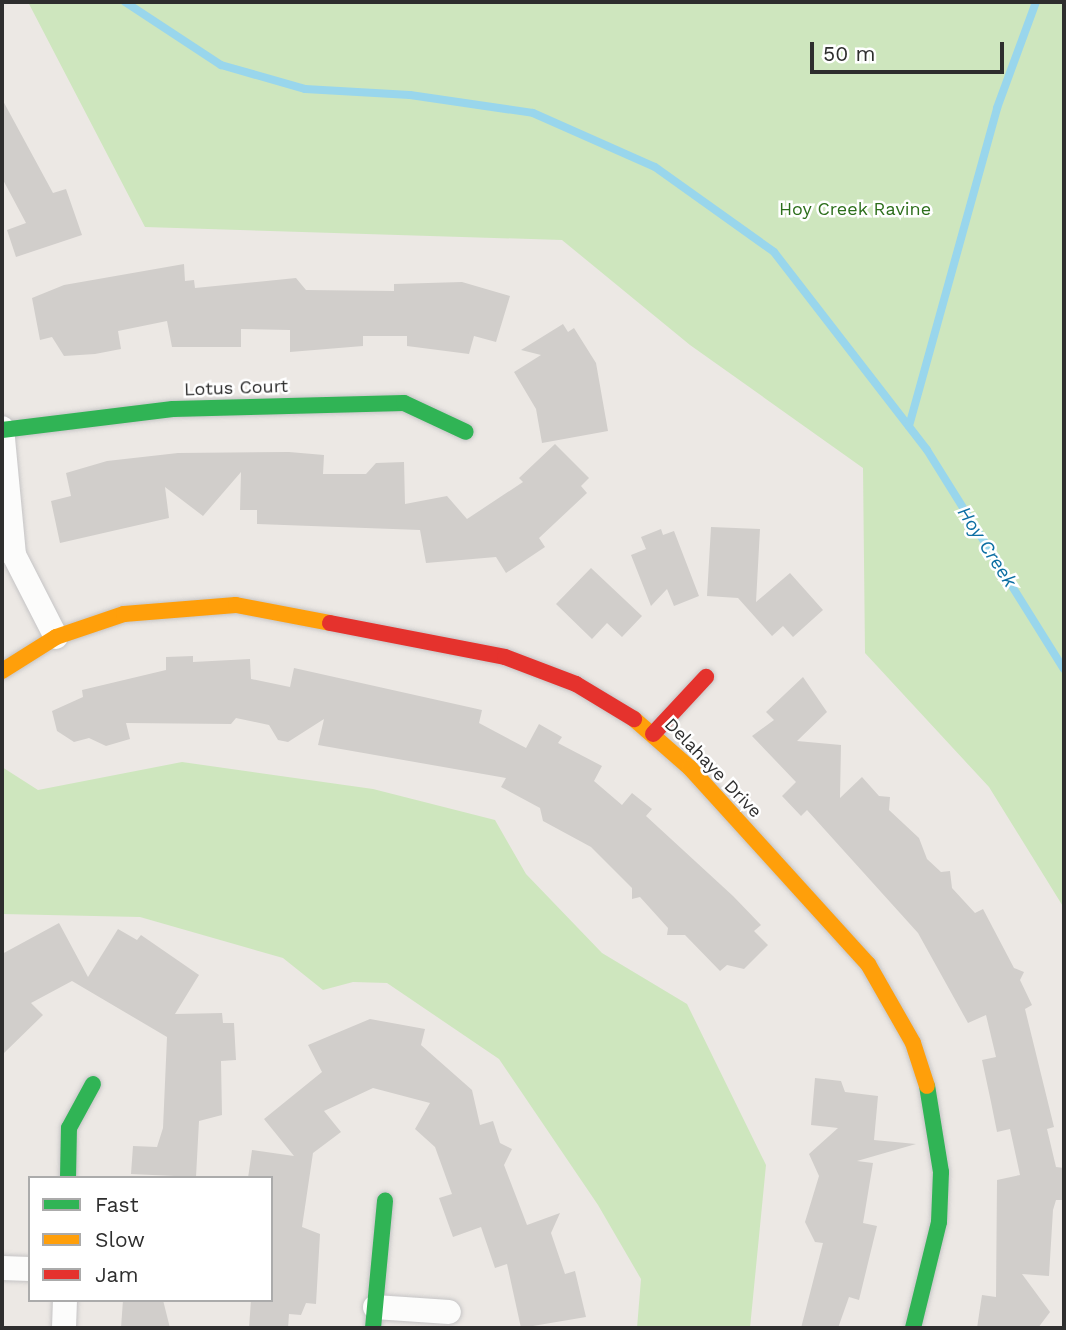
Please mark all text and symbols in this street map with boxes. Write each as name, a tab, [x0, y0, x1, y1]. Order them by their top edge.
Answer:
scale bar	[814, 28, 1008, 72]
text: 50 m	[823, 41, 875, 66]
park label: Hoy Creek Ravine	[778, 198, 932, 220]
street label: Lotus Court	[184, 375, 288, 401]
water label: Hoy Creek	[952, 502, 1022, 592]
street label: Delahaye Drive	[660, 714, 766, 822]
legend	[28, 1176, 273, 1302]
text: Fast	[95, 1192, 139, 1217]
text: Slow	[95, 1227, 145, 1252]
text: Jam	[95, 1262, 138, 1287]

